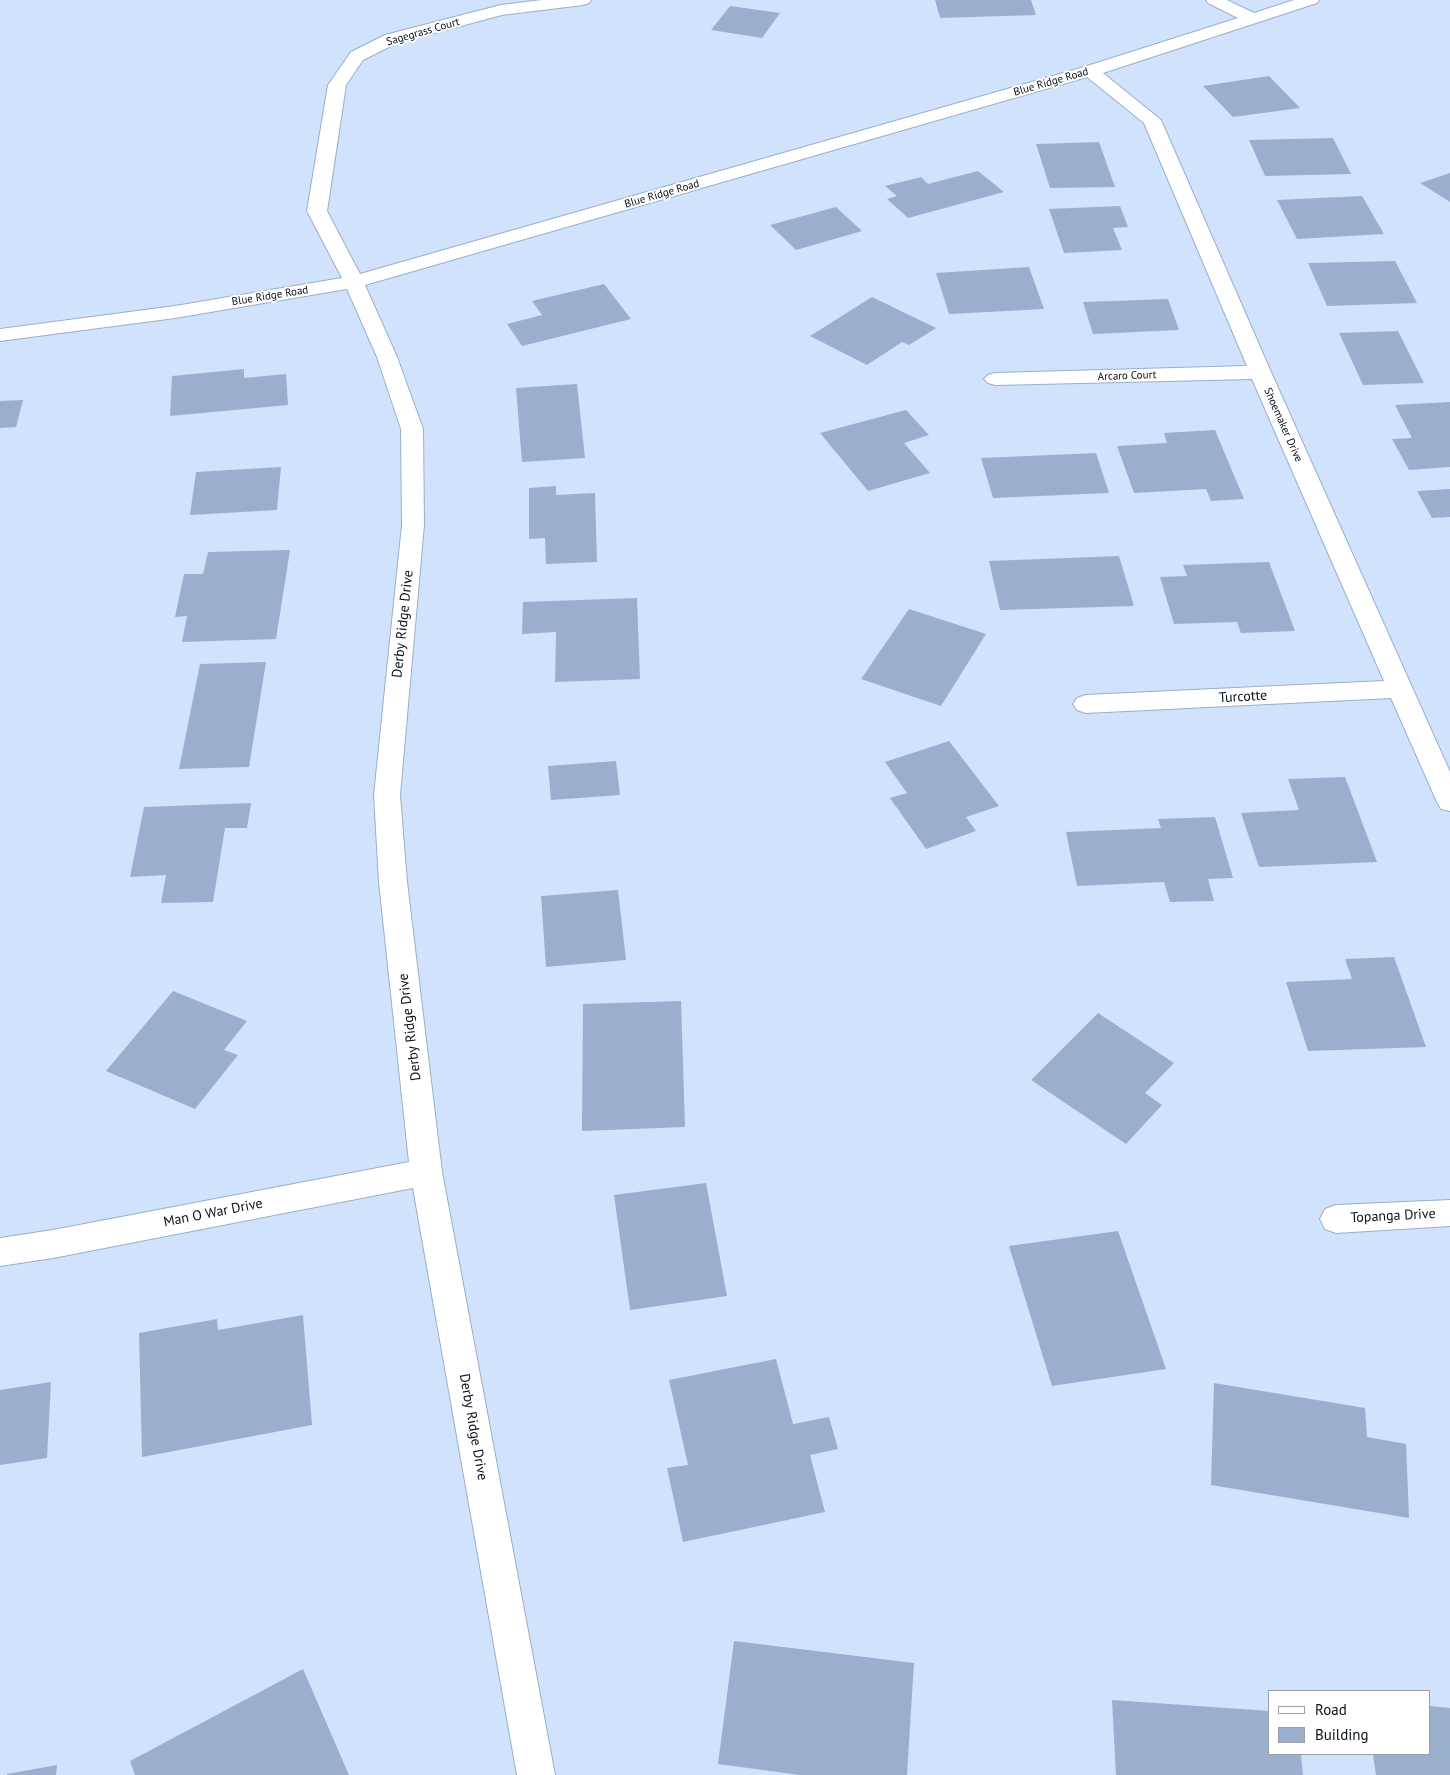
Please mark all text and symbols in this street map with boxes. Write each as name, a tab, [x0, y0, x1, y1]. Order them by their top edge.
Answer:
street label: Sagegrass Court	[385, 15, 461, 49]
street label: Blue Ridge Road	[1012, 65, 1090, 99]
street label: Blue Ridge Road	[623, 177, 701, 211]
street label: Blue Ridge Road	[231, 283, 309, 309]
street label: Arcaro Court	[1097, 368, 1157, 384]
street label: Shoemaker Drive	[1261, 386, 1305, 464]
street label: Derby Ridge Drive	[389, 569, 417, 679]
street label: Turcotte	[1218, 687, 1268, 707]
street label: Derby Ridge Drive	[395, 972, 425, 1082]
street label: Man O War Drive	[162, 1195, 264, 1231]
street label: Topanga Drive	[1350, 1205, 1436, 1227]
street label: Derby Ridge Drive	[455, 1372, 491, 1482]
legend	[1268, 1690, 1430, 1755]
text: Road	[1315, 1700, 1347, 1719]
text: Building	[1315, 1725, 1369, 1744]

